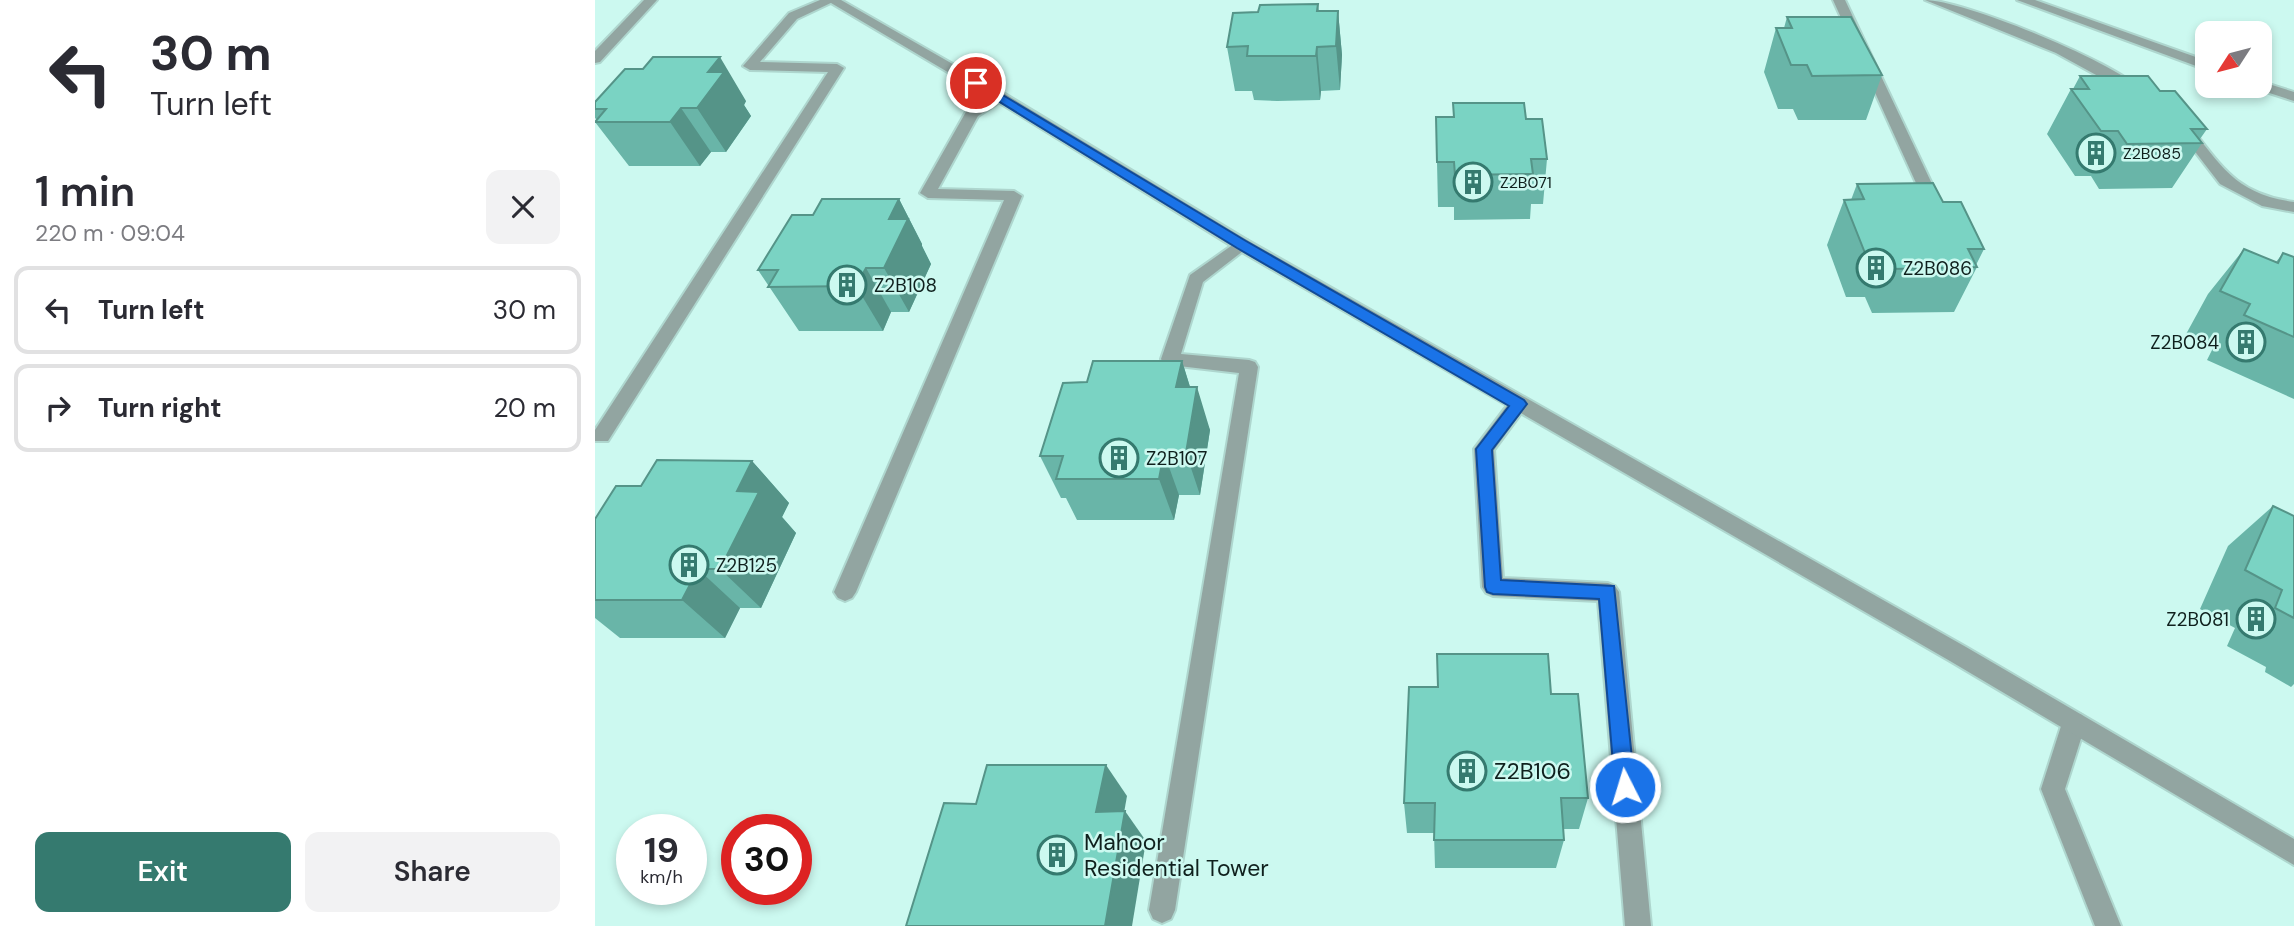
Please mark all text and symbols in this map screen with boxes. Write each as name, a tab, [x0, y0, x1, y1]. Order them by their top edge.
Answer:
text: 30 m	[150, 21, 272, 85]
north arrow	[2195, 21, 2271, 98]
map controls	[2195, 21, 2272, 98]
icon: left	[35, 28, 126, 119]
pin	[946, 53, 1006, 113]
icon: arrive	[957, 64, 995, 102]
text: Turn left	[150, 83, 272, 125]
building icon: Z2B085	[2075, 132, 2117, 174]
place label: Z2B085	[2123, 143, 2181, 164]
building icon: Z2B071	[1452, 161, 1494, 203]
text: 1 min	[35, 164, 135, 219]
button: close	[486, 170, 560, 244]
place label: Z2B071	[1500, 172, 1552, 193]
text: 220 m · 09:04	[35, 218, 185, 248]
building icon: Z2B086	[1855, 247, 1897, 289]
place label: Z2B086	[1903, 256, 1972, 281]
building icon: Z2B108	[826, 264, 868, 306]
place label: Z2B108	[874, 273, 937, 298]
icon: left	[39, 291, 77, 329]
text: Turn left	[98, 293, 205, 327]
text: 30 m	[493, 293, 556, 327]
building icon: Z2B084	[2225, 321, 2267, 363]
place label: Z2B084	[2150, 330, 2219, 355]
icon: right	[39, 389, 77, 427]
text: Turn right	[98, 391, 222, 425]
text: 20 m	[493, 391, 556, 425]
building icon: Z2B107	[1098, 437, 1140, 479]
place label: Z2B107	[1146, 446, 1207, 471]
building icon: Z2B125	[668, 544, 710, 586]
place label: Z2B125	[716, 553, 777, 578]
building icon: Z2B081	[2235, 598, 2277, 640]
place label: Z2B081	[2166, 607, 2229, 632]
building icon: Z2B106	[1446, 750, 1488, 792]
position arrow	[1588, 750, 1662, 824]
place label: Z2B106	[1494, 756, 1571, 786]
speed limit sign: 30	[721, 814, 812, 905]
text: 19	[644, 827, 679, 873]
place label: Mahoor Residential Tower	[1084, 827, 1269, 883]
button: Exit	[35, 832, 291, 912]
button: Share	[305, 832, 560, 912]
building icon: Mahoor Residential Tower	[1036, 834, 1078, 876]
text: km/h	[640, 865, 683, 889]

